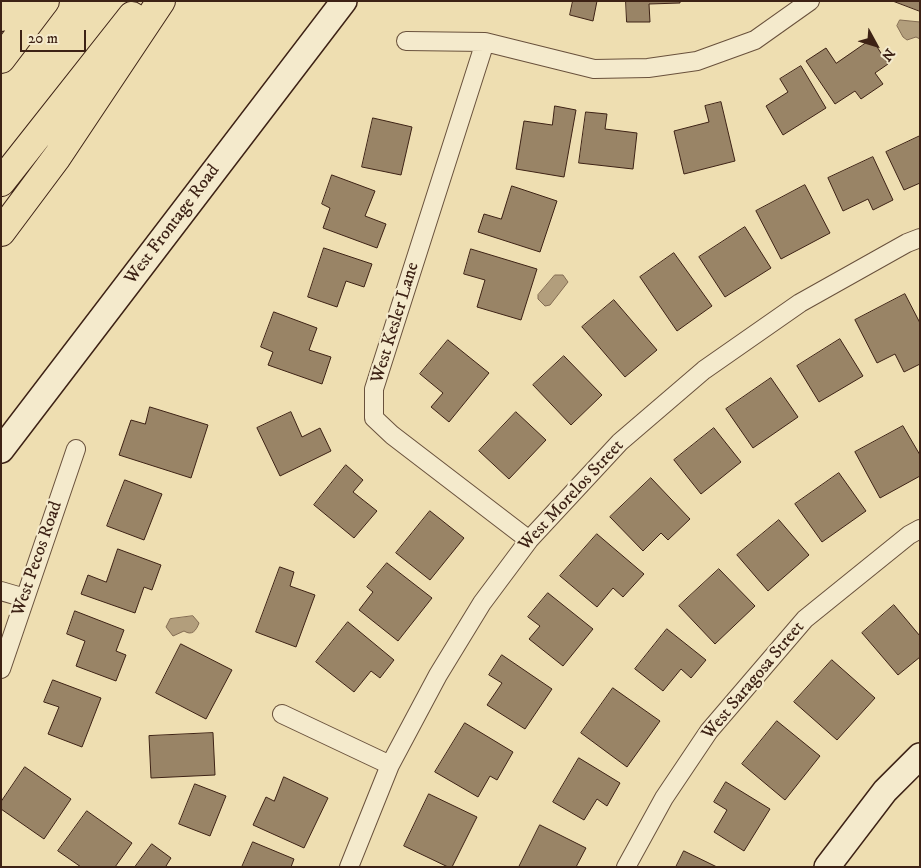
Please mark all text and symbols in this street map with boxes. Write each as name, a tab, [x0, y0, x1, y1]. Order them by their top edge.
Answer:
scale bar	[22, 20, 89, 52]
north arrow	[851, 20, 901, 70]
text: 20 m	[28, 29, 58, 48]
text: N	[877, 44, 898, 65]
street label: West Frontage Road	[121, 161, 225, 289]
street label: West Kesler Lane	[367, 260, 425, 386]
street label: West Morelos Street	[515, 436, 629, 556]
street label: West Pecos Road	[8, 499, 68, 619]
street label: West Saragosa Street	[698, 617, 810, 745]

